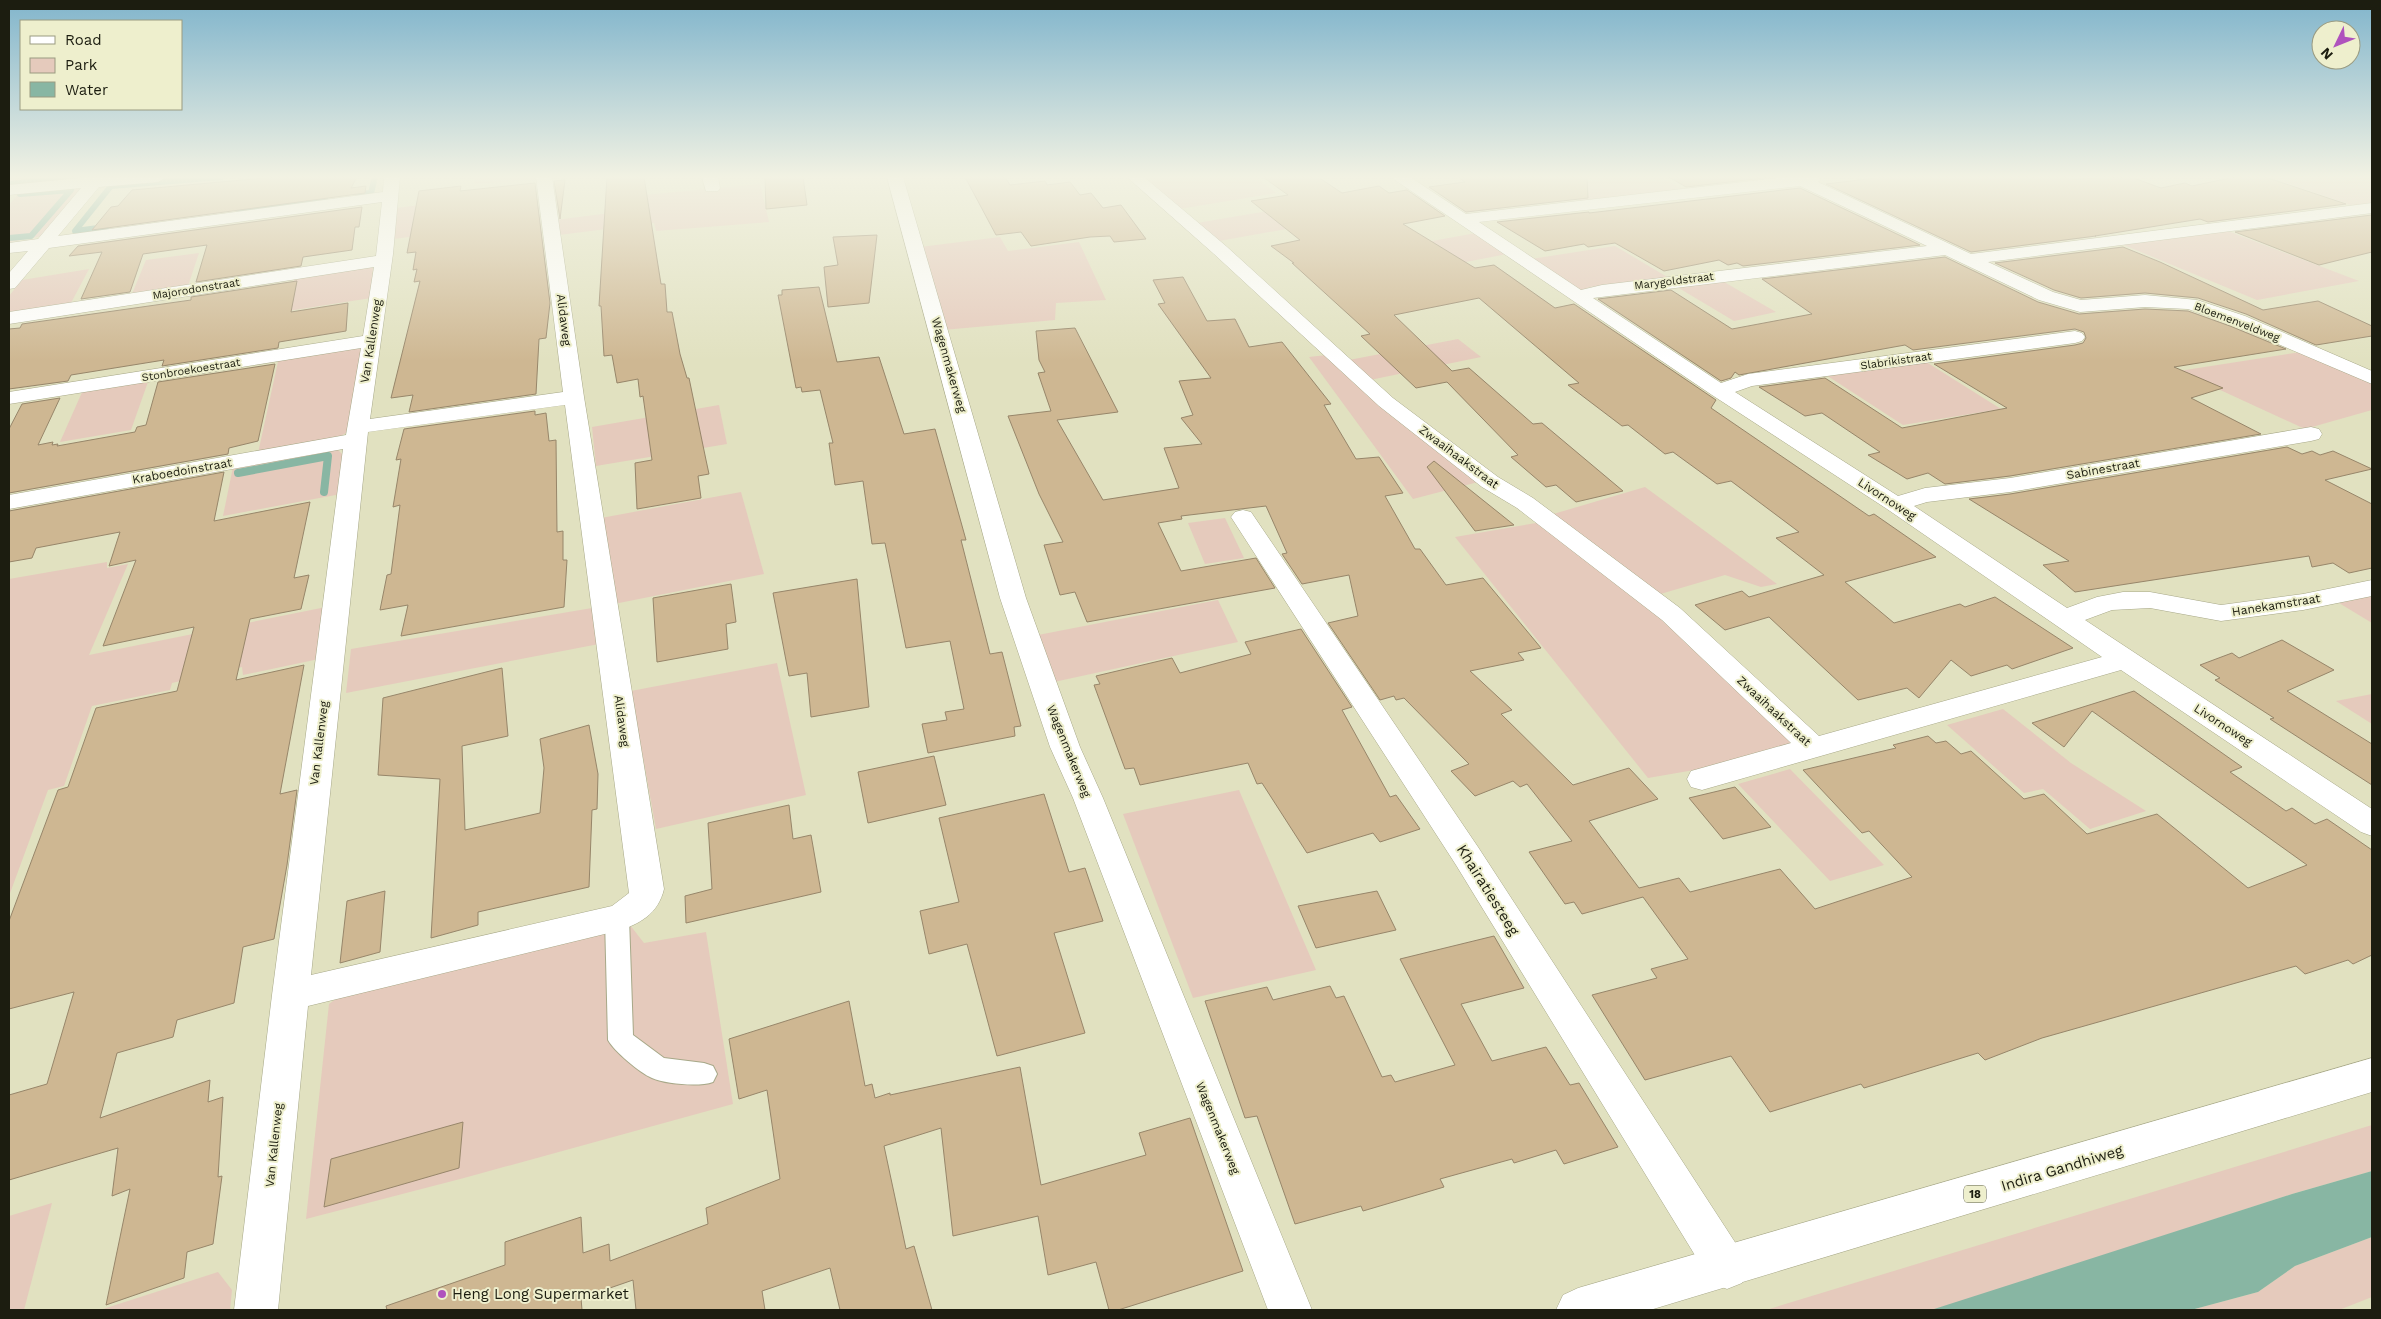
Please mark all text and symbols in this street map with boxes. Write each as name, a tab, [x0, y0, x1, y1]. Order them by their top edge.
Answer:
legend	[20, 20, 182, 110]
north arrow	[2311, 20, 2361, 70]
text: Road	[65, 31, 102, 49]
text: N	[2317, 45, 2336, 63]
text: Park	[65, 56, 98, 74]
text: Water	[65, 81, 108, 99]
street label: Marygoldstraat	[1633, 270, 1715, 292]
street label: Majorodonstraat	[152, 276, 241, 302]
street label: Alidaweg	[554, 293, 574, 347]
street label: Van Kallenweg	[357, 298, 385, 384]
street label: Bloemenveldweg	[2192, 300, 2282, 344]
street label: Wagenmakerweg	[929, 316, 969, 415]
street label: Slabrikistraat	[1860, 350, 1933, 372]
street label: Stonbroekoestraat	[141, 356, 242, 384]
street label: Zwaaihaakstraat	[1416, 422, 1502, 492]
street label: Kraboedoinstraat	[131, 455, 233, 487]
street label: Sabinestraat	[2065, 456, 2141, 482]
street label: Livornoweg	[1855, 475, 1919, 523]
street label: Hanekamstraat	[2231, 591, 2321, 619]
street label: Zwaaihaakstraat	[1734, 673, 1814, 749]
street label: Alidaweg	[611, 694, 633, 748]
street label: Van Kallenweg	[307, 700, 331, 786]
street label: Livornoweg	[2191, 701, 2255, 749]
street label: Wagenmakerweg	[1044, 703, 1094, 800]
street label: Khairatiesteeg	[1453, 841, 1523, 939]
street label: Wagenmakerweg	[1193, 1080, 1243, 1177]
street label: Van Kallenweg	[263, 1102, 285, 1188]
street label: Indira Gandhiweg	[1999, 1141, 2125, 1195]
road number: 18	[1964, 1186, 1986, 1202]
place label: Heng Long Supermarket	[452, 1285, 630, 1303]
marker: Heng Long Supermarket	[436, 1288, 448, 1300]

